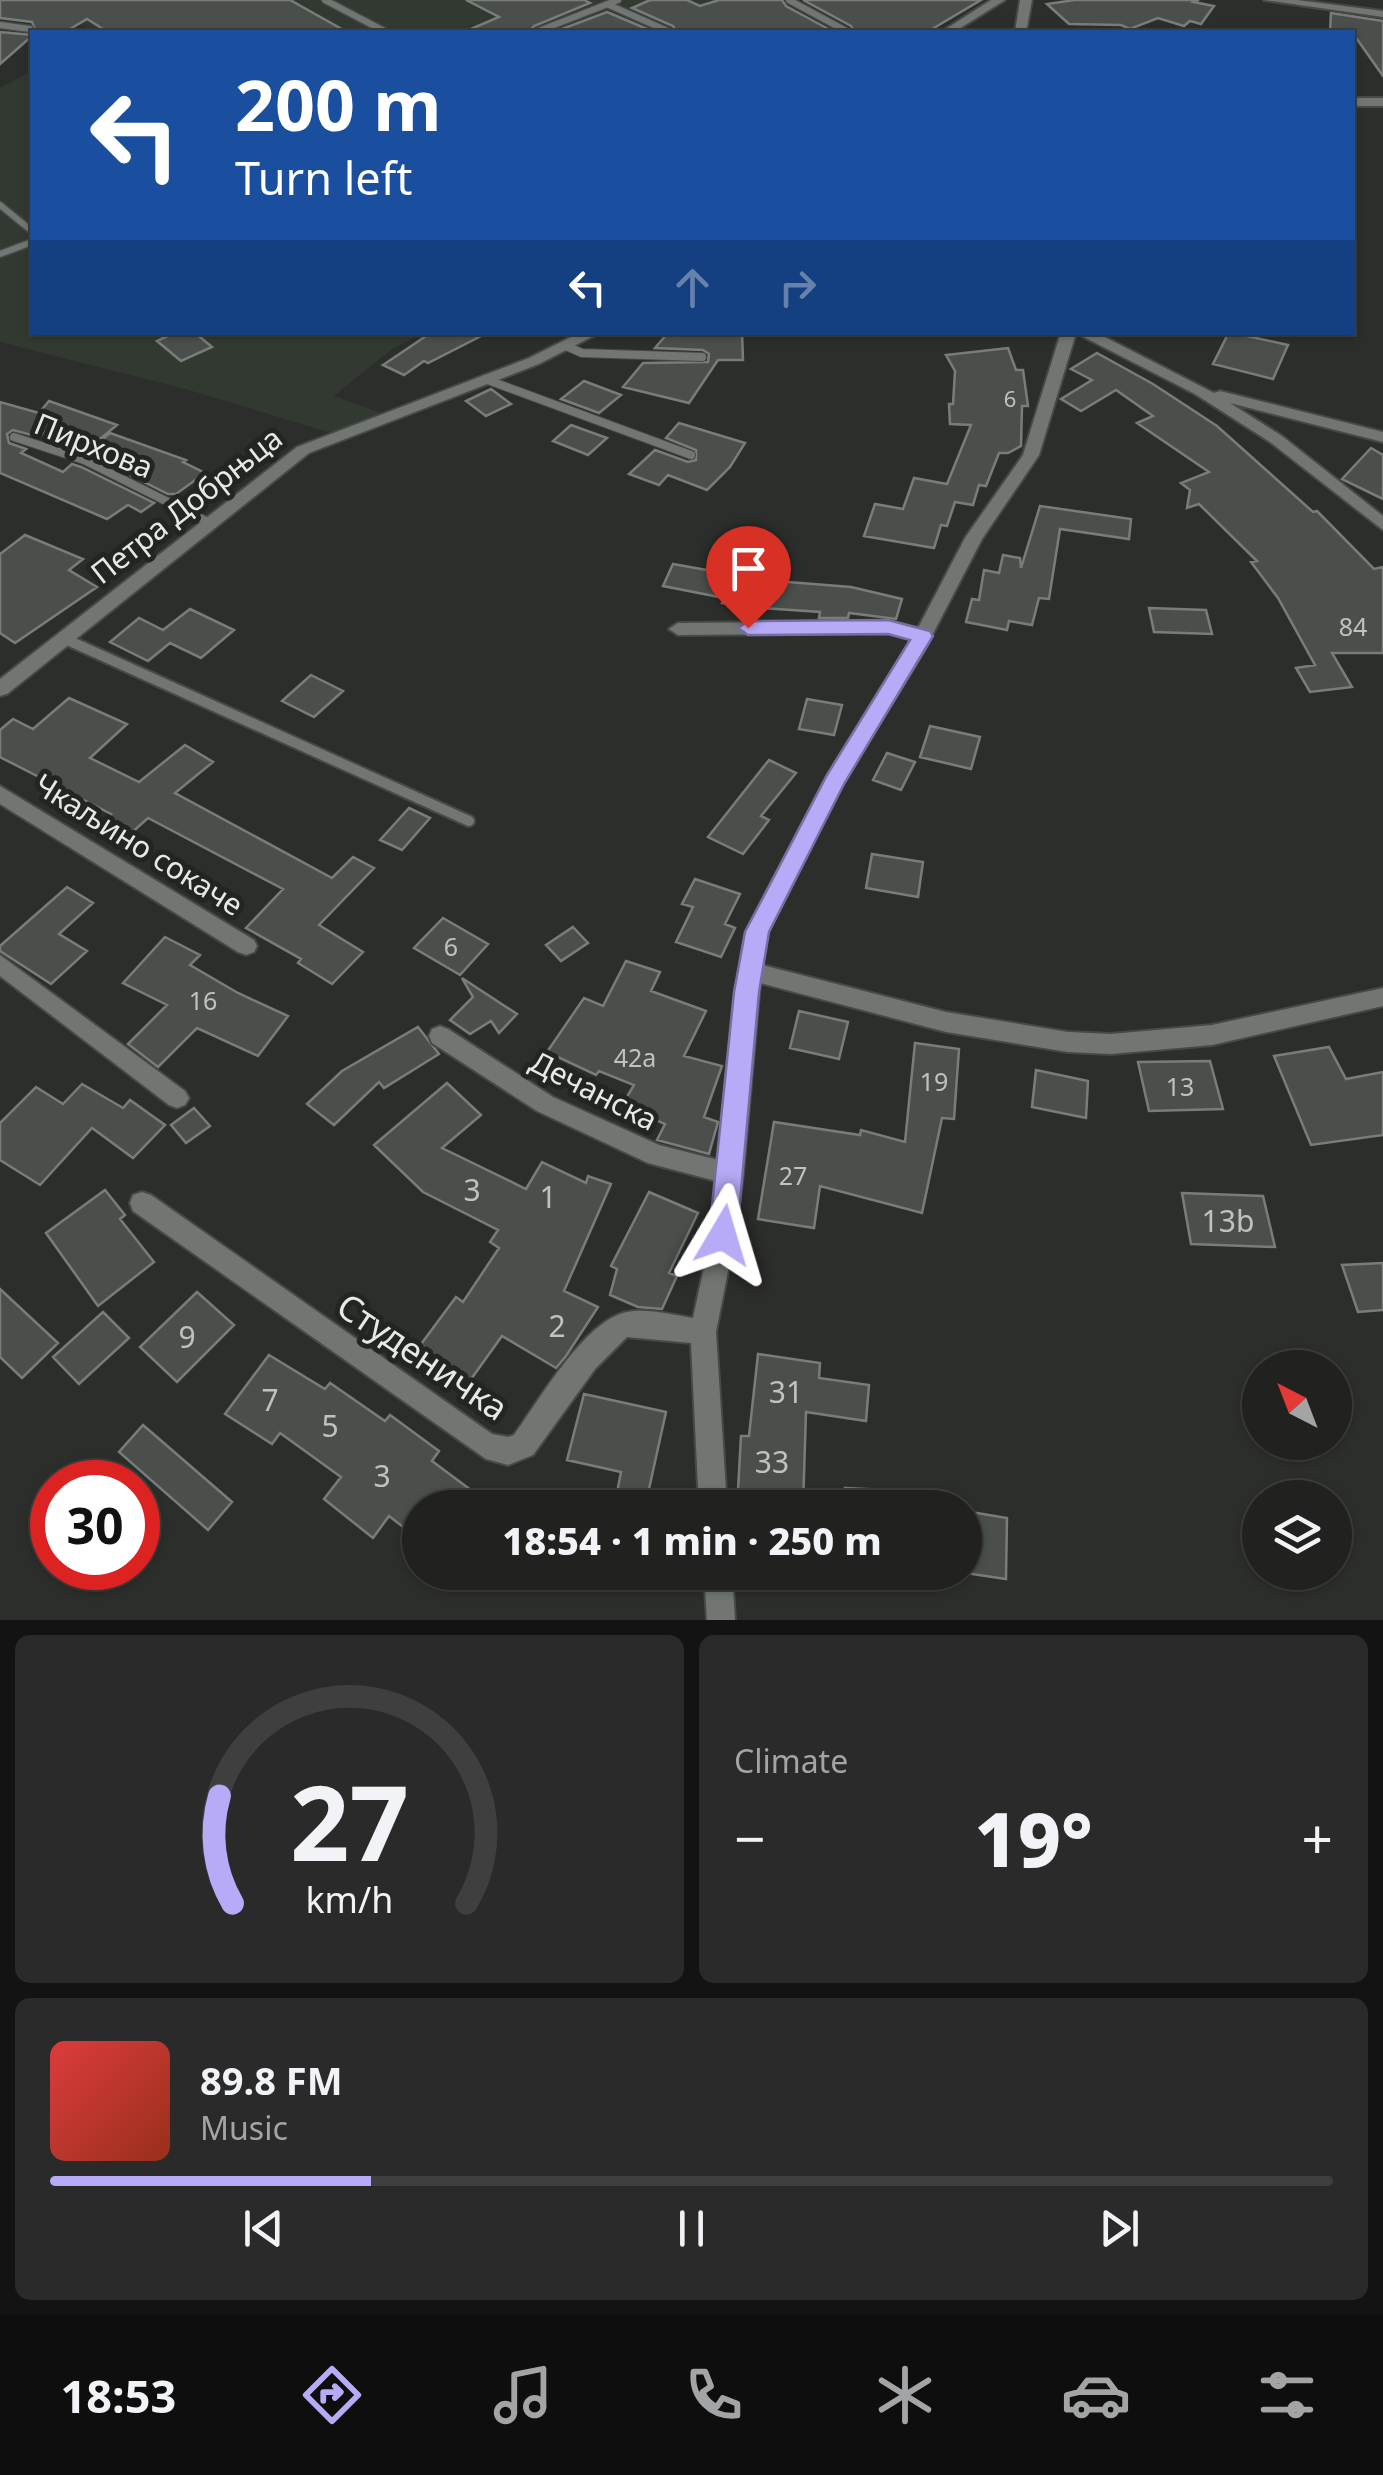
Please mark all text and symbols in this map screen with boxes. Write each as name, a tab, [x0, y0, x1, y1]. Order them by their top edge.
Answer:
text: 200 m	[235, 56, 442, 152]
icon: left	[70, 70, 200, 200]
text: Turn left	[235, 147, 412, 208]
icon: left	[560, 260, 615, 315]
icon: ahead	[665, 260, 720, 315]
icon: right	[770, 260, 825, 315]
house number: 6	[1004, 383, 1016, 413]
street label: Пирхова	[29, 403, 159, 487]
street label: Петра Добрњца	[82, 417, 290, 593]
pin	[706, 526, 791, 629]
icon: arrive	[721, 541, 776, 596]
house number: 84	[1339, 609, 1367, 643]
street label: Чкаљино сокаче	[27, 763, 251, 925]
house number: 6	[444, 929, 458, 963]
house number: 16	[189, 983, 217, 1017]
street label: Дечанска	[523, 1040, 665, 1140]
house number: 42a	[614, 1040, 656, 1074]
house number: 19	[920, 1064, 948, 1098]
house number: 13	[1166, 1069, 1194, 1103]
house number: 27	[779, 1158, 807, 1192]
house number: 3	[463, 1169, 481, 1210]
house number: 1	[539, 1176, 557, 1217]
position arrow	[671, 1183, 775, 1287]
house number: 13b	[1202, 1200, 1254, 1241]
street label: Студеничка	[328, 1282, 518, 1430]
house number: 2	[548, 1305, 566, 1346]
house number: 9	[178, 1316, 196, 1357]
north arrow	[1242, 1350, 1352, 1460]
map controls	[1242, 1350, 1352, 1590]
house number: 31	[769, 1371, 803, 1412]
house number: 7	[261, 1379, 279, 1420]
house number: 5	[321, 1405, 339, 1446]
house number: 33	[755, 1441, 789, 1482]
house number: 3	[373, 1455, 391, 1496]
speed limit sign: 30	[30, 1460, 160, 1590]
button: layers	[1242, 1480, 1352, 1590]
text: 18:54 · 1 min · 250 m	[502, 1514, 882, 1566]
text: Climate	[734, 1739, 848, 1782]
text: 27	[290, 1750, 409, 1891]
text: 19°	[974, 1787, 1093, 1889]
text: −	[734, 1800, 765, 1875]
text: +	[1302, 1800, 1333, 1875]
text: km/h	[306, 1875, 393, 1923]
text: 89.8 FM	[200, 2054, 342, 2106]
text: Music	[200, 2106, 288, 2149]
icon: previous	[236, 2201, 291, 2256]
icon: pause	[664, 2201, 719, 2256]
icon: next	[1092, 2201, 1147, 2256]
icon: directions	[297, 2360, 367, 2430]
icon: music	[488, 2360, 558, 2430]
icon: phone	[679, 2360, 749, 2430]
icon: climate	[870, 2360, 940, 2430]
icon: car	[1061, 2360, 1131, 2430]
icon: filters	[1252, 2360, 1322, 2430]
text: 18:53	[61, 2365, 176, 2426]

